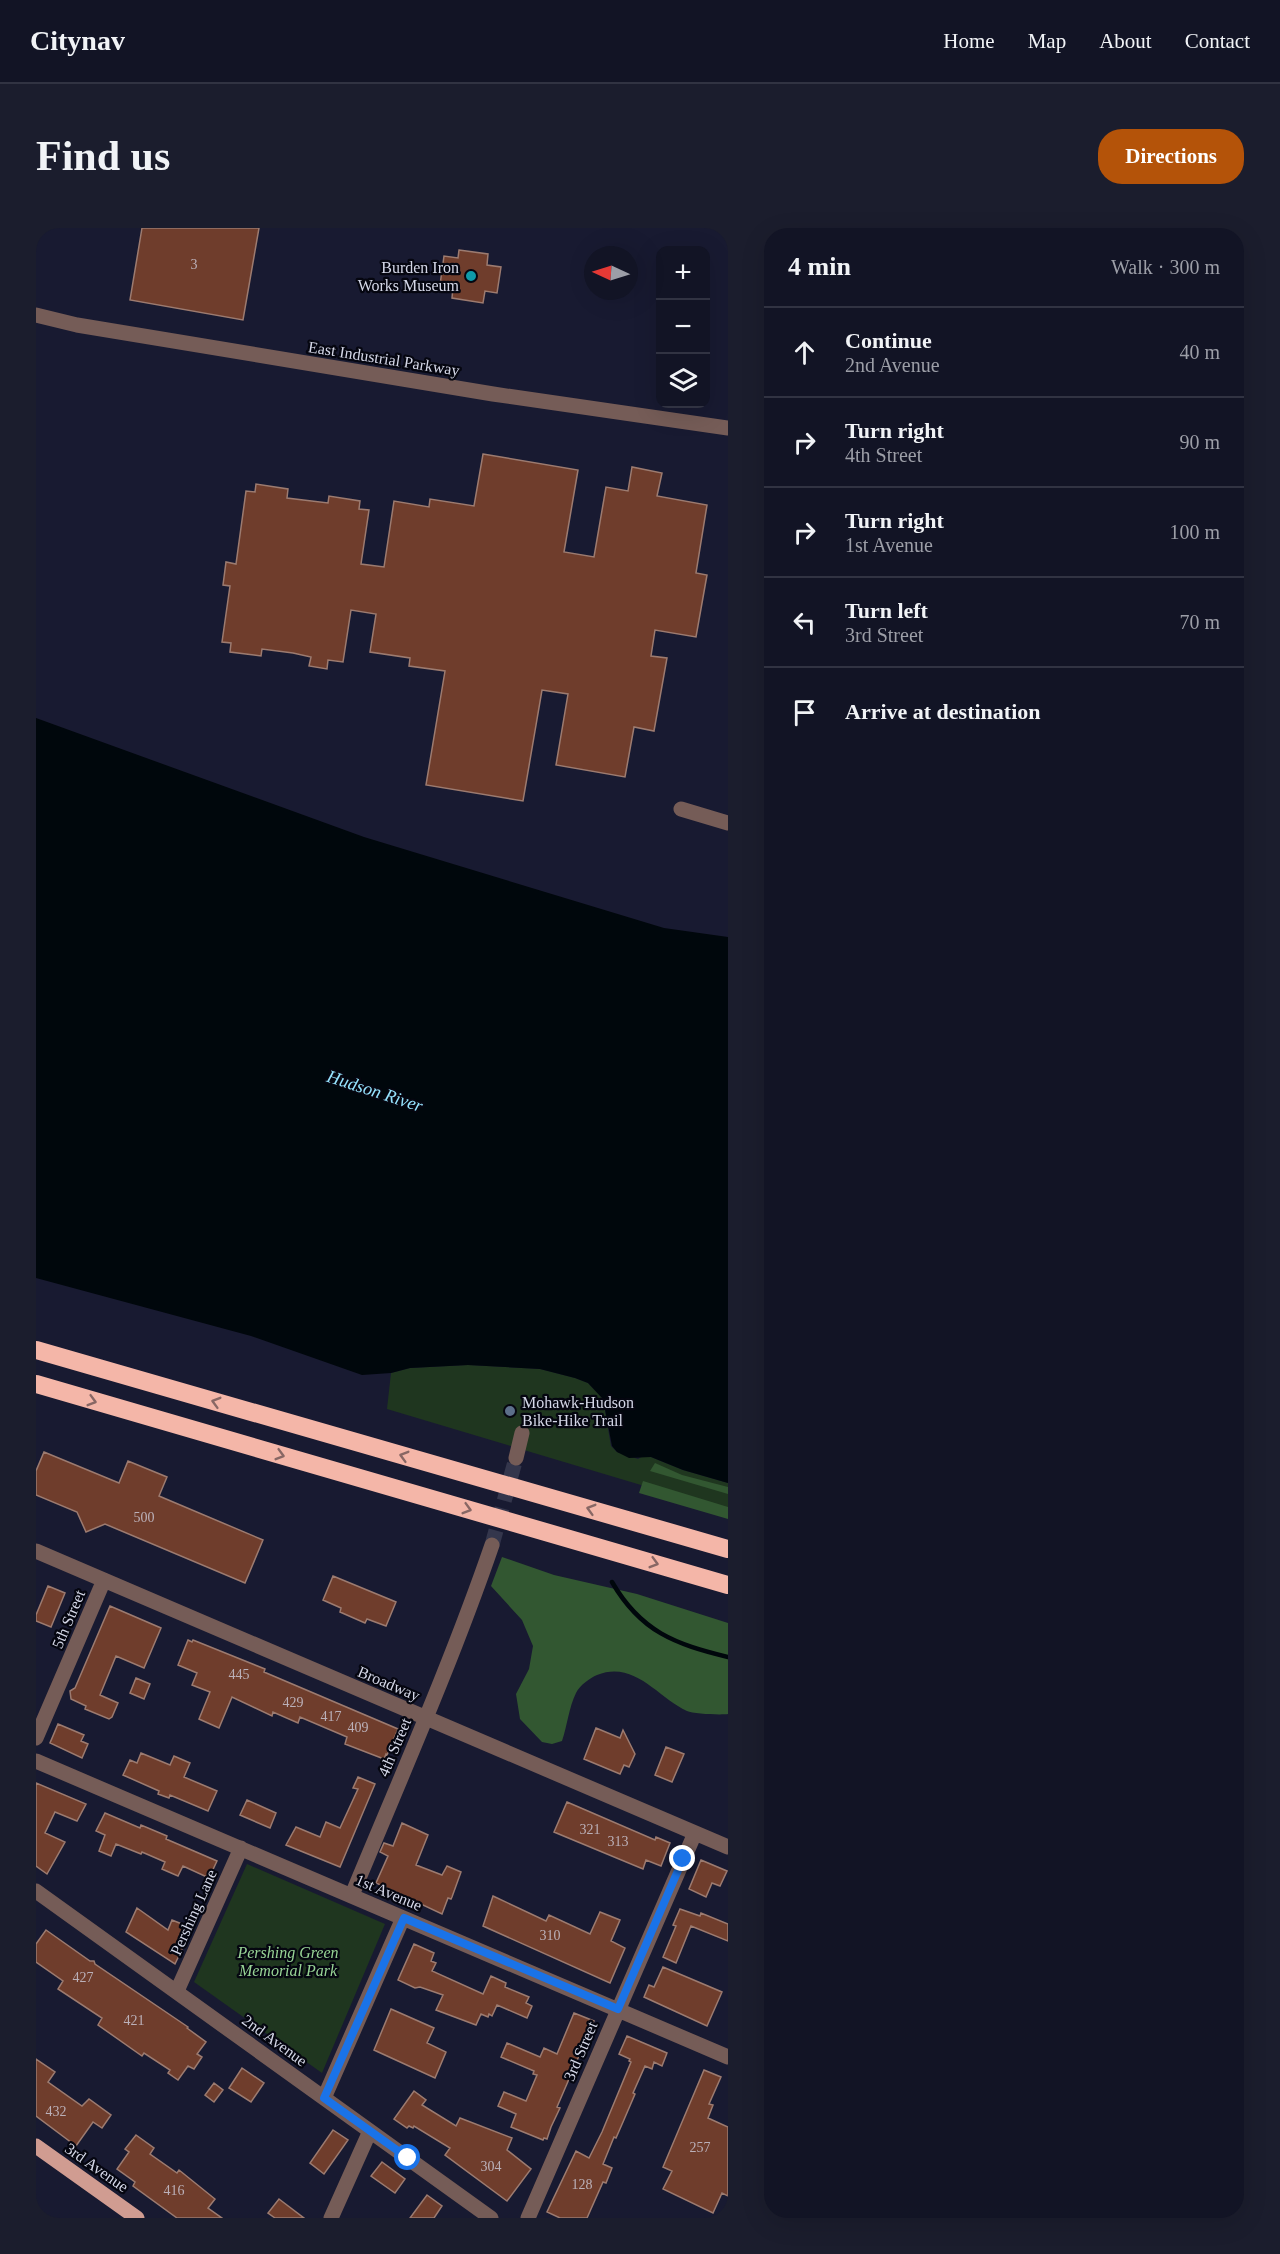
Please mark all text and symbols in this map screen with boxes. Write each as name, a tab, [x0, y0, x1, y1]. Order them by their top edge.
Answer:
text: Citynav	[30, 25, 125, 56]
text: Home	[943, 29, 995, 53]
text: Map	[1028, 29, 1066, 53]
text: About	[1099, 29, 1152, 53]
text: Contact	[1185, 29, 1250, 53]
button: Directions	[1098, 129, 1244, 184]
text: Find us	[36, 133, 170, 179]
north arrow	[584, 246, 638, 300]
map controls	[656, 246, 710, 408]
button: +	[656, 246, 710, 300]
text: 4 min	[788, 252, 851, 281]
text: Walk · 300 m	[1111, 256, 1220, 278]
house number: 3	[191, 257, 198, 272]
place label: Burden Iron Works Museum	[358, 259, 460, 294]
marker: Burden Iron Works Museum	[464, 269, 478, 283]
button: −	[656, 300, 710, 354]
text: Continue	[845, 328, 932, 353]
icon: ahead	[788, 336, 821, 369]
street label: East Industrial Parkway	[307, 338, 461, 380]
text: 40 m	[1179, 341, 1220, 363]
button: layers	[656, 354, 710, 408]
text: 2nd Avenue	[845, 354, 940, 376]
text: Turn right	[845, 418, 944, 443]
icon: right	[788, 426, 821, 459]
text: 90 m	[1179, 431, 1220, 453]
text: 4th Street	[845, 444, 922, 466]
text: Turn right	[845, 508, 944, 533]
icon: right	[788, 516, 821, 549]
text: 100 m	[1169, 521, 1220, 543]
text: 1st Avenue	[845, 534, 933, 556]
text: Turn left	[845, 598, 928, 623]
icon: left	[788, 606, 821, 639]
text: 70 m	[1179, 611, 1220, 633]
text: 3rd Street	[845, 624, 923, 646]
icon: arrive	[788, 696, 821, 729]
text: Arrive at destination	[845, 699, 1041, 724]
water label: Hudson River	[324, 1066, 426, 1116]
one-way arrow	[87, 1393, 97, 1406]
place label: Mohawk-Hudson Bike-Hike Trail	[522, 1394, 634, 1429]
one-way arrow	[211, 1397, 222, 1409]
marker: Mohawk-Hudson Bike-Hike Trail	[503, 1404, 517, 1418]
one-way arrow	[274, 1448, 284, 1460]
one-way arrow	[399, 1450, 409, 1463]
one-way arrow	[461, 1502, 472, 1514]
one-way arrow	[586, 1504, 596, 1517]
house number: 500	[134, 1510, 155, 1525]
one-way arrow	[648, 1556, 659, 1568]
street label: 5th Street	[49, 1587, 89, 1651]
street label: Broadway	[355, 1663, 422, 1705]
house number: 445	[229, 1667, 250, 1682]
house number: 429	[283, 1695, 304, 1710]
house number: 417	[321, 1709, 342, 1724]
street label: 4th Street	[375, 1715, 415, 1779]
house number: 409	[348, 1720, 369, 1735]
house number: 321	[580, 1822, 601, 1837]
house number: 313	[608, 1834, 629, 1849]
route end	[669, 1845, 695, 1871]
street label: Pershing Lane	[167, 1867, 221, 1958]
street label: 1st Avenue	[353, 1871, 425, 1914]
house number: 310	[540, 1928, 561, 1943]
park label: Pershing Green Memorial Park	[236, 1944, 339, 1979]
house number: 427	[73, 1970, 94, 1985]
street label: 2nd Avenue	[239, 2011, 310, 2070]
house number: 421	[124, 2013, 145, 2028]
street label: 3rd Street	[560, 2019, 601, 2083]
house number: 432	[46, 2104, 67, 2119]
street label: 3rd Avenue	[62, 2140, 131, 2195]
house number: 257	[690, 2140, 711, 2155]
route start	[394, 2144, 420, 2170]
house number: 304	[481, 2159, 502, 2174]
house number: 128	[572, 2177, 593, 2192]
house number: 416	[164, 2183, 185, 2198]

